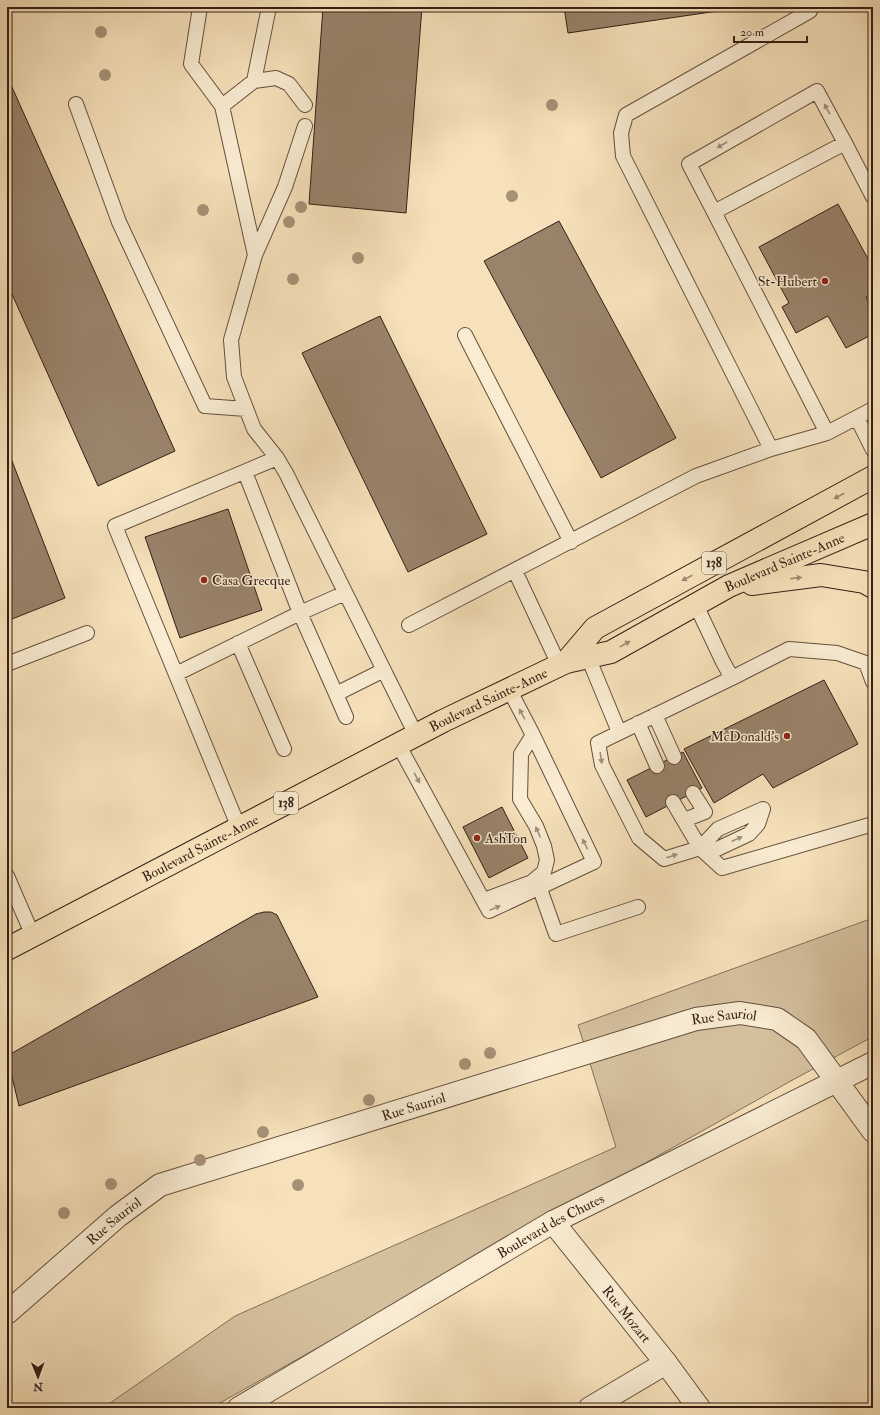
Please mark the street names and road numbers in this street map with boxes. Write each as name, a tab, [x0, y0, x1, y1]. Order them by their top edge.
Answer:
street label: Boulevard Sainte-Anne	[722, 529, 847, 596]
road number: 138	[702, 552, 726, 574]
street label: Boulevard Sainte-Anne	[426, 664, 550, 735]
road number: 138	[274, 792, 298, 814]
street label: Boulevard Sainte-Anne	[139, 810, 262, 885]
street label: Rue Sauriol	[690, 1004, 758, 1028]
street label: Rue Sauriol	[380, 1088, 448, 1124]
street label: Boulevard des Chutes	[494, 1189, 607, 1262]
street label: Rue Sauriol	[83, 1193, 145, 1248]
street label: Rue Mozart	[599, 1282, 655, 1346]

